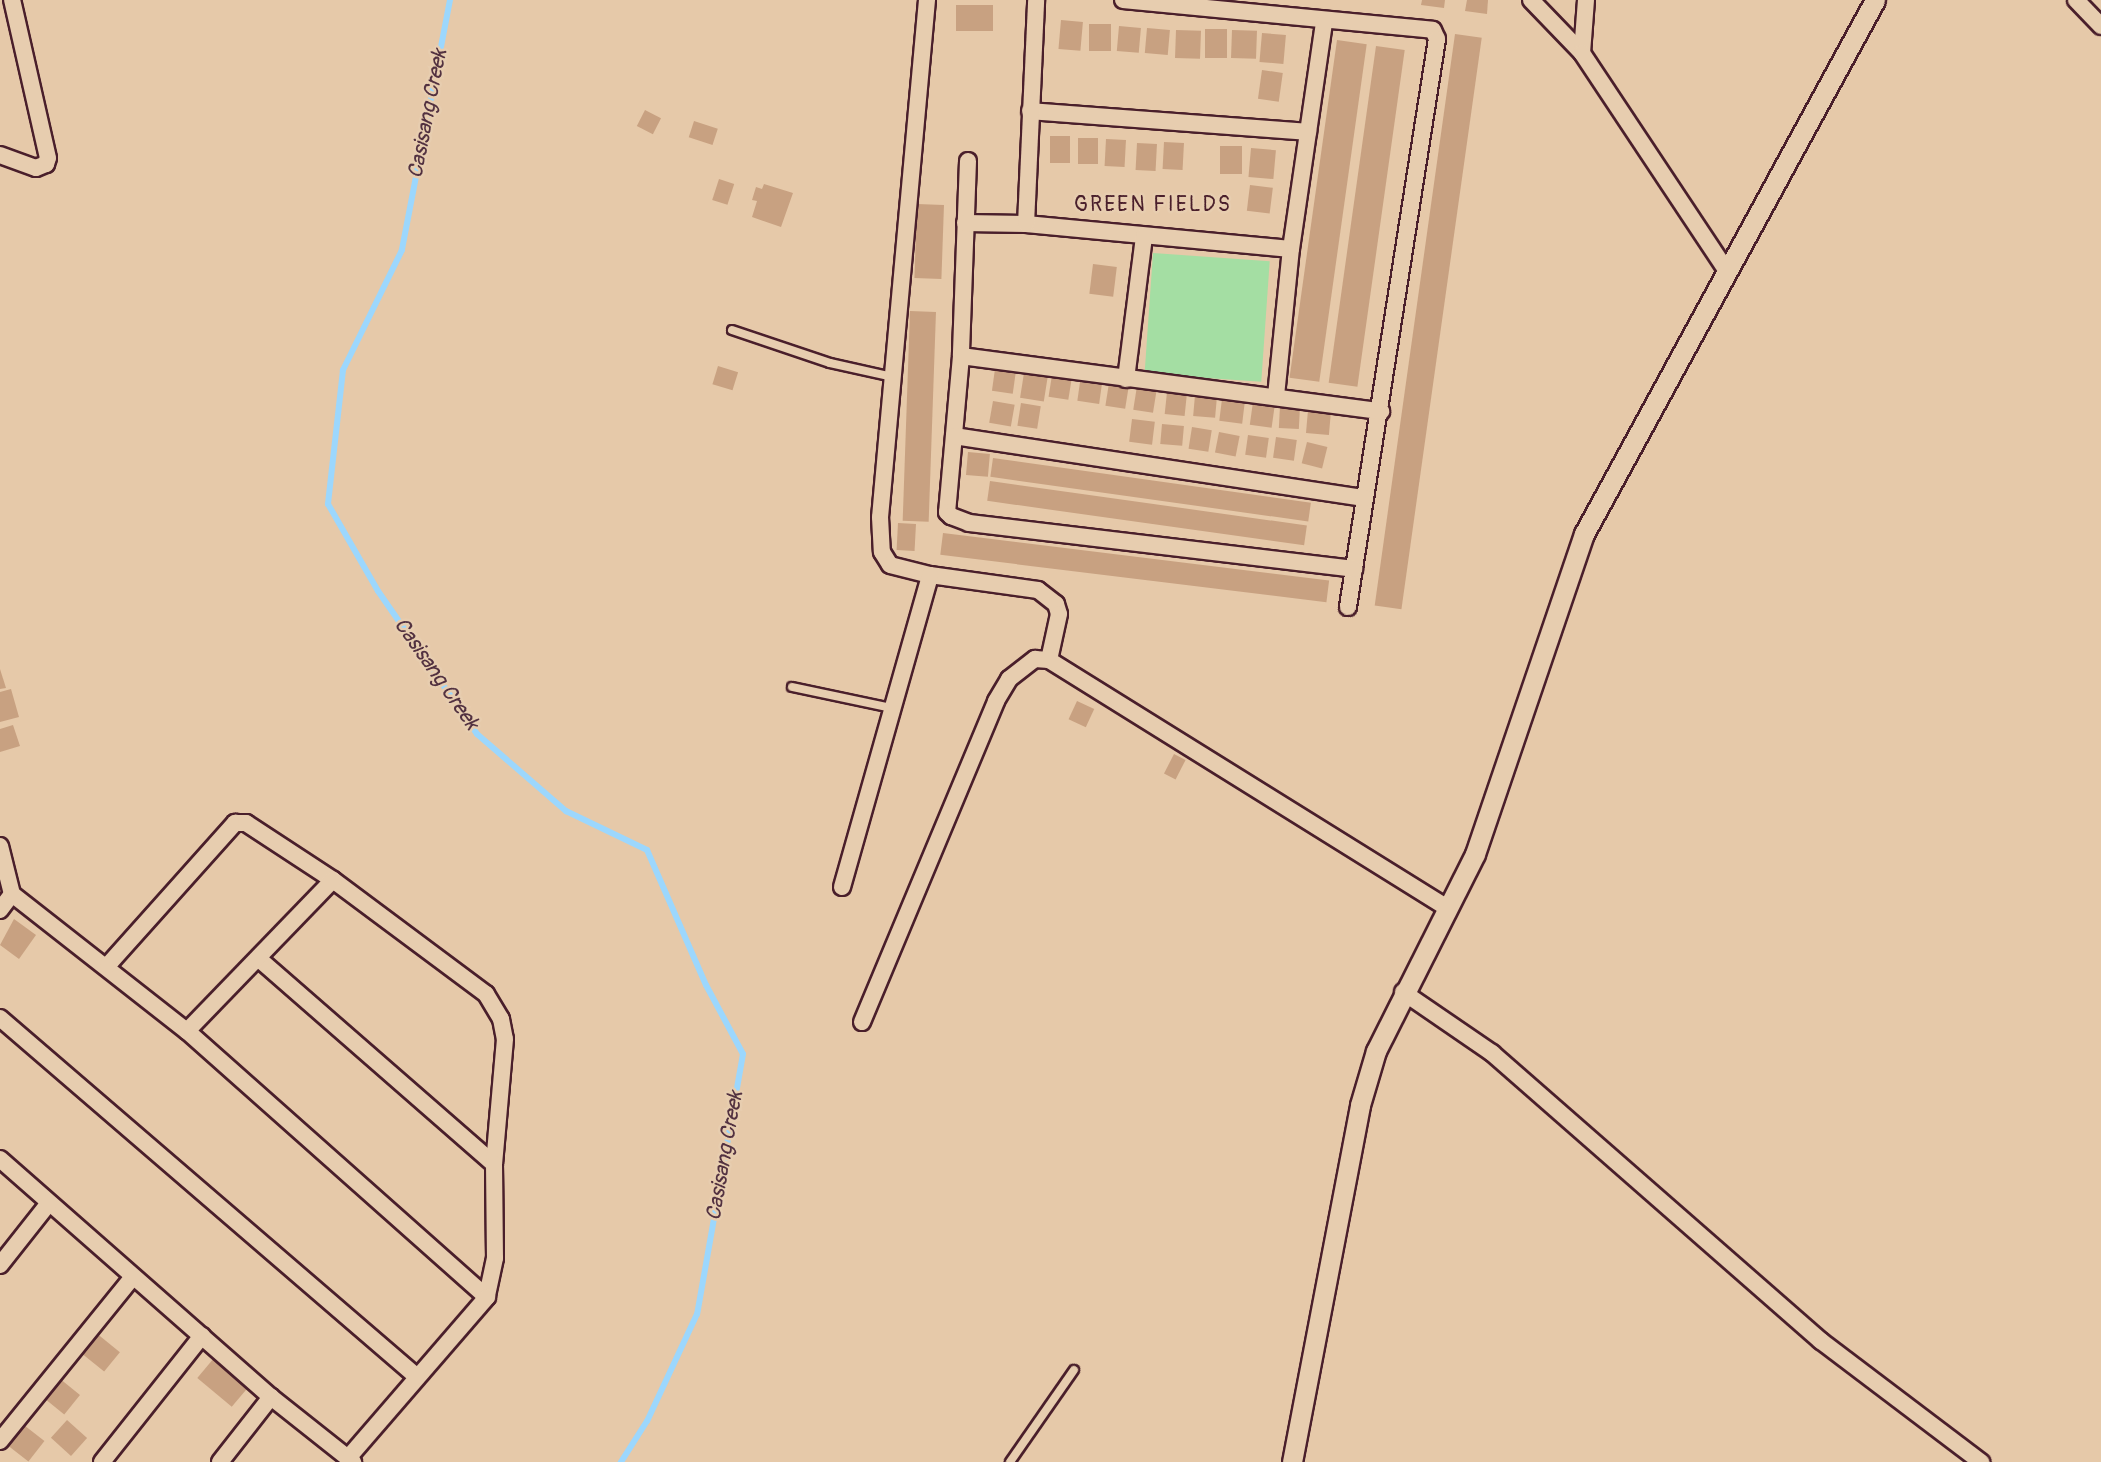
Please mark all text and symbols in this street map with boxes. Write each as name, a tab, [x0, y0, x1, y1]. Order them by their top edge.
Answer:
water label: Casisang Creek	[403, 47, 453, 181]
district label: GREEN FIELDS	[1076, 192, 1230, 218]
water label: Casisang Creek	[388, 613, 484, 735]
water label: Casisang Creek	[701, 1089, 749, 1223]

